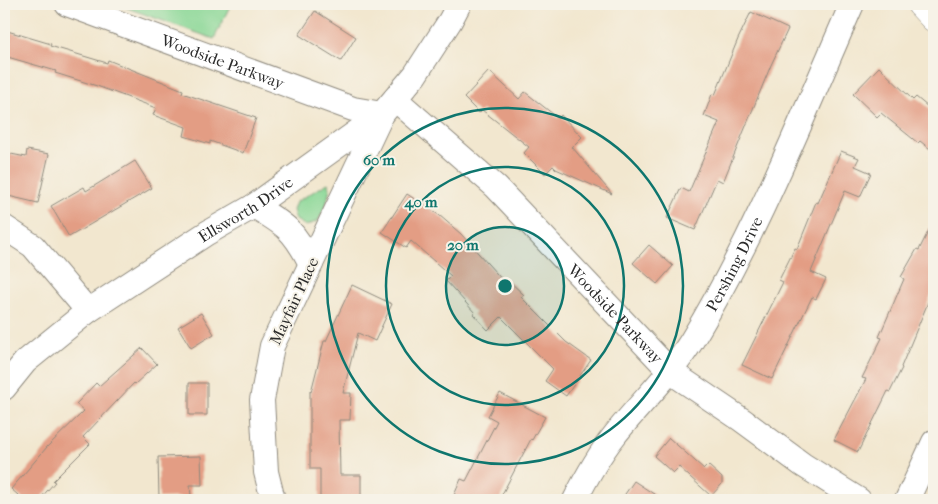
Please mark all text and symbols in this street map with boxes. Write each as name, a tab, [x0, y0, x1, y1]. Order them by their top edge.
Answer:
street label: Woodside Parkway	[158, 30, 287, 93]
text: 60 m	[363, 151, 396, 169]
street label: Ellsworth Drive	[194, 172, 296, 246]
text: 40 m	[404, 193, 438, 211]
street label: Pershing Drive	[702, 213, 766, 314]
text: 20 m	[447, 236, 479, 254]
street label: Mayfair Place	[265, 254, 323, 348]
street label: Woodside Parkway	[564, 259, 667, 367]
centre of rings	[496, 277, 514, 295]

